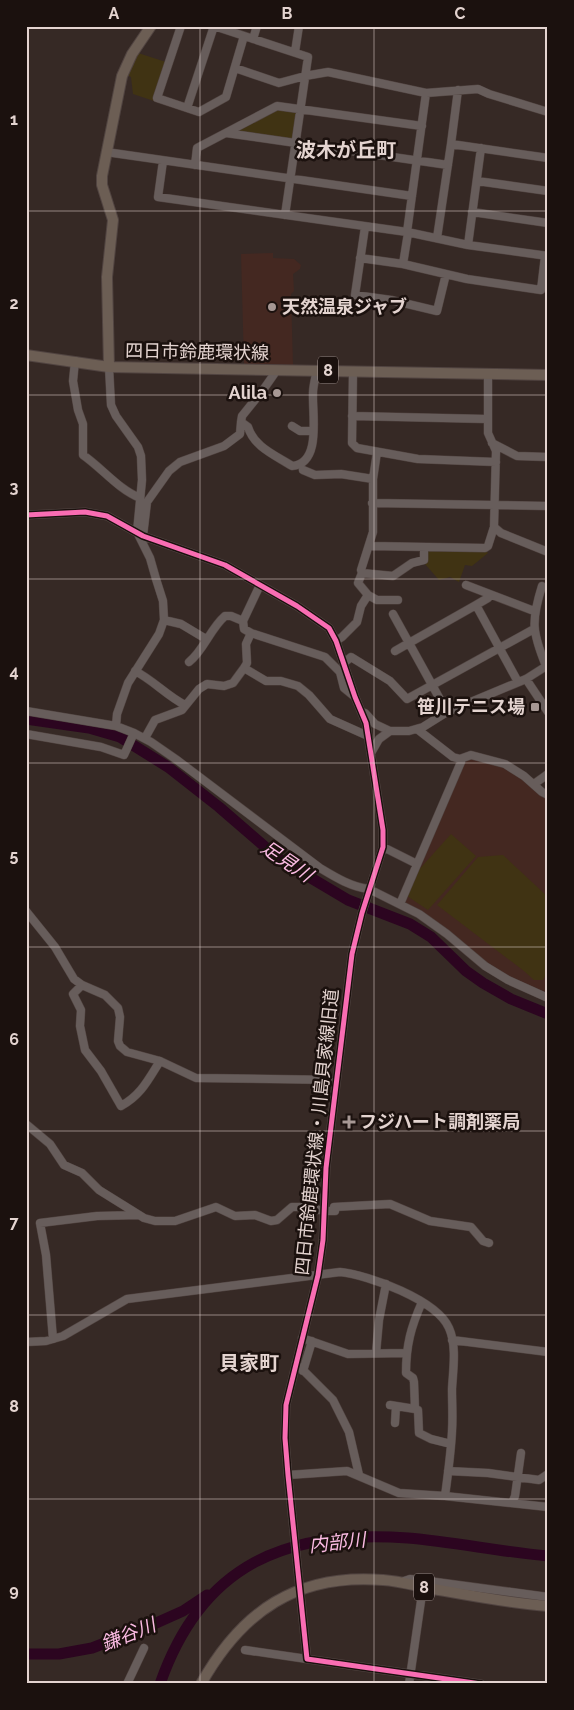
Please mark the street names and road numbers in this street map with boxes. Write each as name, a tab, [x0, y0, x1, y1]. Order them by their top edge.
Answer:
street label: 四日市鈴鹿環状線	[125, 340, 269, 363]
road number: 8	[318, 356, 338, 384]
street label: 四日市鈴鹿環状線・川島貝家線旧道	[291, 988, 342, 1276]
road number: 8	[414, 1574, 434, 1600]

